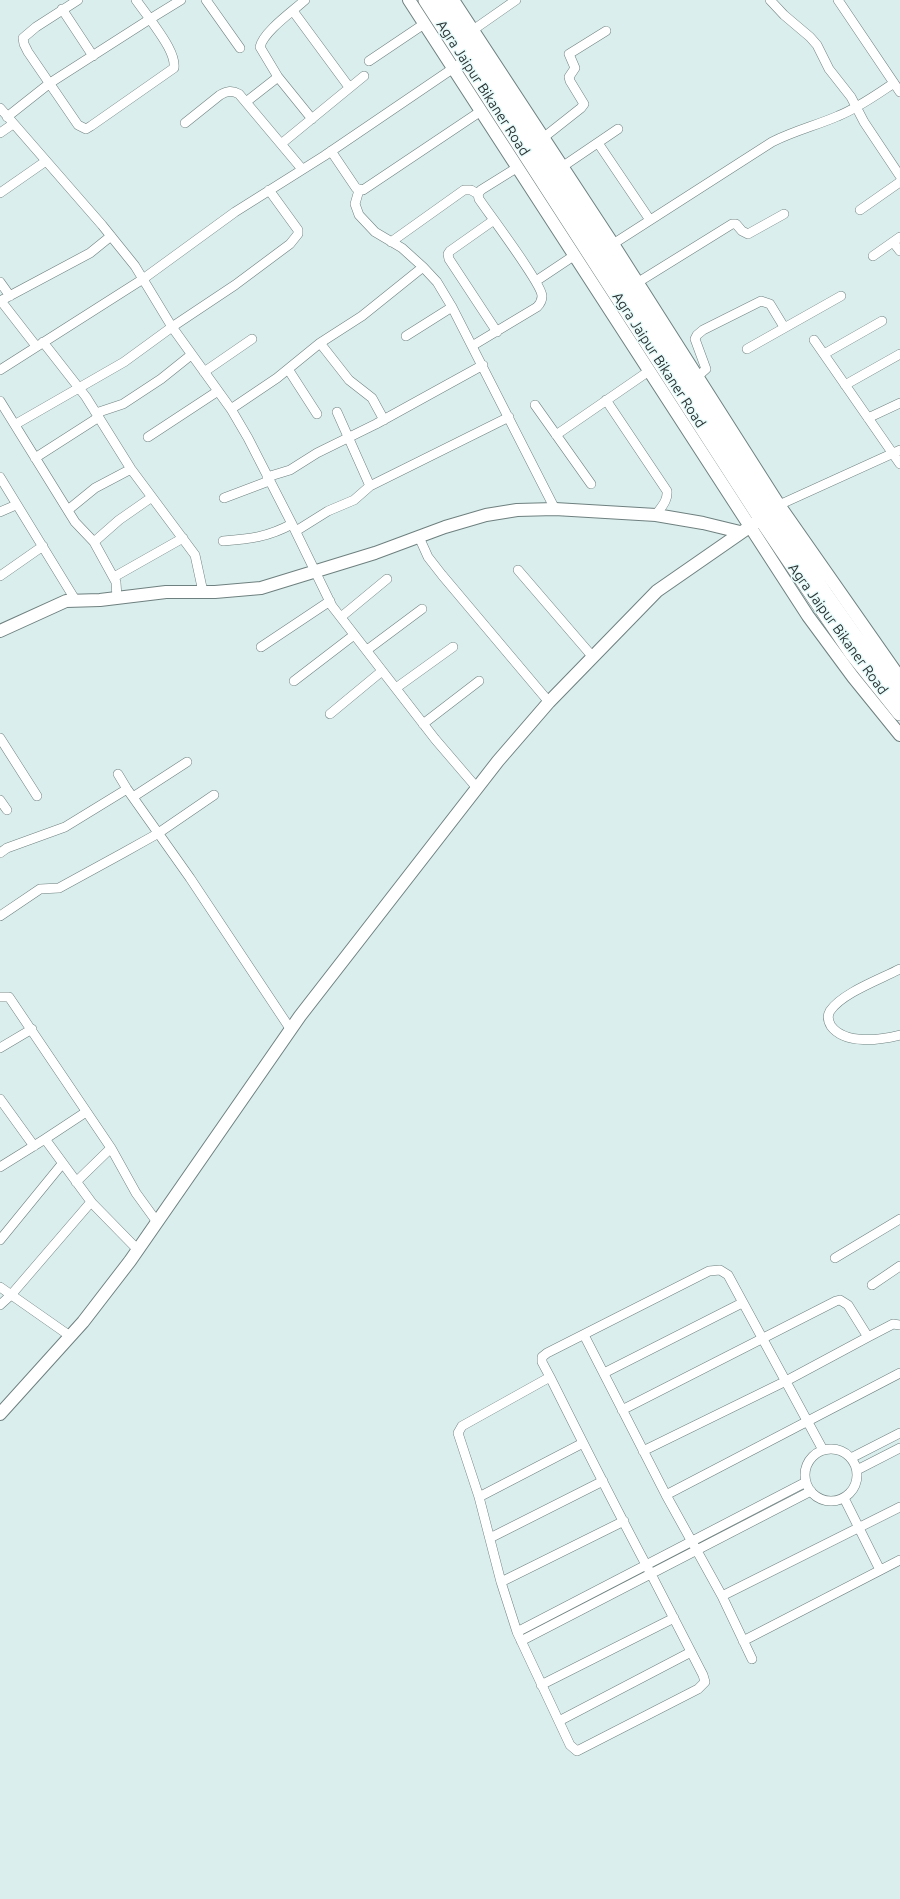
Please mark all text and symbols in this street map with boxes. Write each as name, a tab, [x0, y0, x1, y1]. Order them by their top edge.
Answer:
street label: Agra Jaipur Bikaner Road	[433, 17, 533, 159]
street label: Agra Jaipur Bikaner Road	[609, 289, 709, 431]
street label: Agra Jaipur Bikaner Road	[785, 560, 891, 698]

